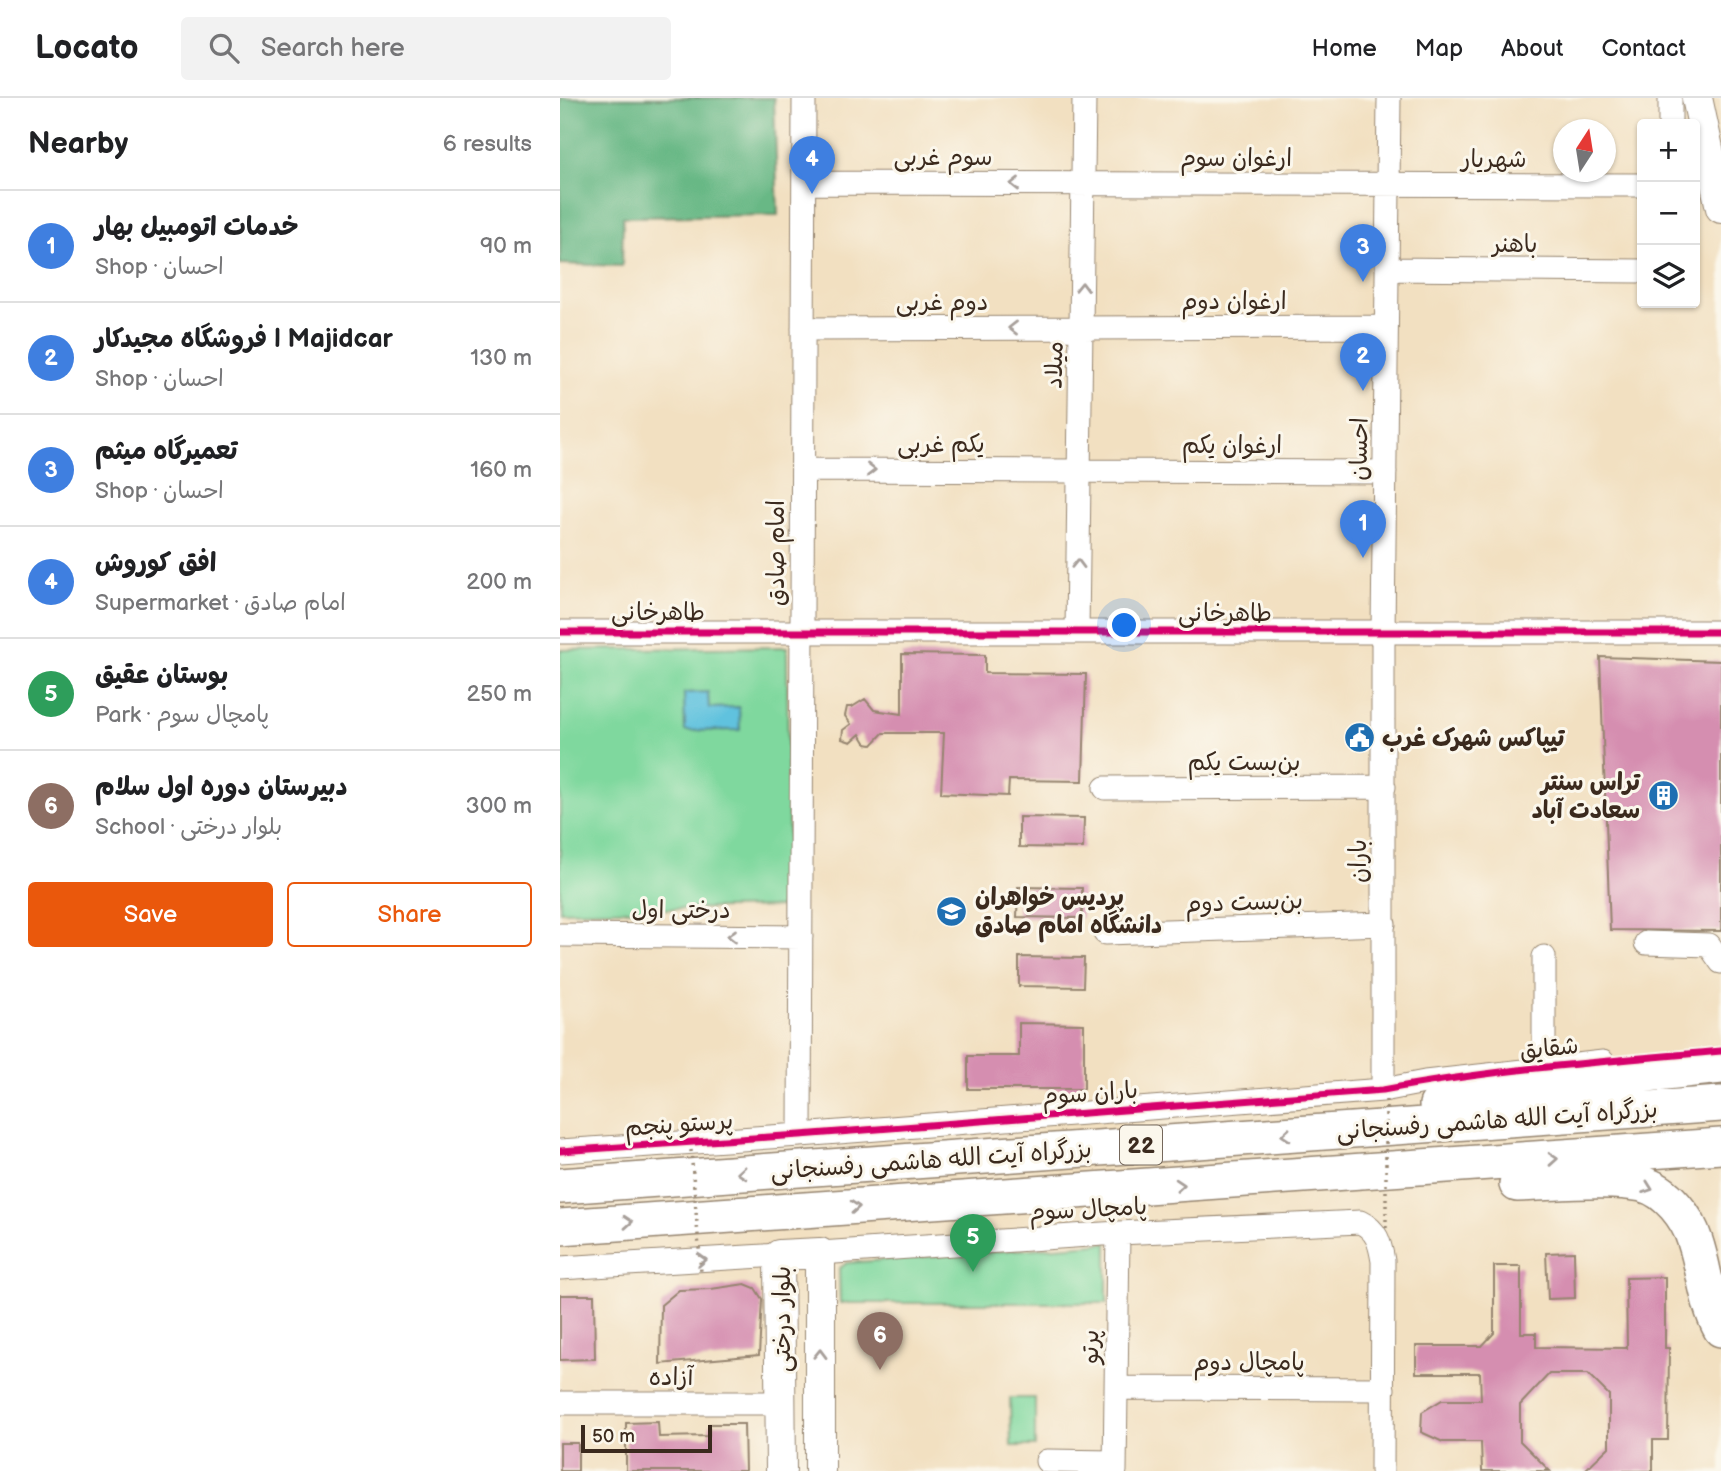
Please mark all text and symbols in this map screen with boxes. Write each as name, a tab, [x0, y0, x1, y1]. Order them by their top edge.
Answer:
search box	[181, 17, 671, 80]
text: Locato	[35, 28, 139, 68]
icon: search	[205, 29, 243, 67]
text: Search here	[261, 33, 405, 64]
text: Home	[1312, 34, 1377, 63]
text: Map	[1415, 34, 1463, 63]
text: About	[1501, 34, 1563, 63]
text: Contact	[1601, 34, 1686, 63]
north arrow	[1553, 119, 1616, 182]
map controls	[1637, 119, 1700, 308]
button: +	[1637, 119, 1700, 182]
text: Nearby	[28, 126, 128, 162]
text: 6 results	[443, 130, 532, 158]
pin: 4	[789, 136, 835, 194]
street label: سوم غربی	[893, 143, 993, 175]
street label: ارغوان سوم	[1180, 144, 1292, 176]
street label: شهریار	[1459, 145, 1527, 174]
one-way arrow	[1009, 176, 1019, 192]
button: −	[1637, 182, 1700, 245]
text: خدمات اتومبیل بهار	[95, 212, 298, 243]
pin: 3	[1340, 224, 1386, 282]
street label: باهنر	[1490, 230, 1538, 259]
text: 1	[46, 232, 56, 260]
text: 90 m	[480, 232, 532, 260]
button: layers	[1637, 245, 1700, 308]
text: Shop · احسان	[95, 253, 224, 281]
one-way arrow	[1074, 281, 1089, 292]
street label: ارغوان دوم	[1181, 287, 1287, 320]
street label: دوم غربی	[896, 288, 988, 321]
one-way arrow	[1007, 320, 1018, 336]
text: فروشگاه مجیدکار | Majidcar	[95, 324, 393, 355]
pin: 2	[1340, 333, 1386, 391]
street label: میلاد	[1040, 341, 1069, 389]
text: 2	[44, 344, 58, 372]
text: 130 m	[470, 344, 532, 372]
text: Shop · احسان	[95, 365, 224, 393]
street label: احسان	[1344, 417, 1375, 481]
street label: یکم غربی	[897, 430, 985, 462]
street label: ارغوان یکم	[1182, 431, 1282, 463]
text: تعمیرگاه میثم	[95, 436, 238, 467]
text: 3	[44, 456, 58, 484]
text: 160 m	[470, 456, 532, 484]
one-way arrow	[866, 462, 877, 478]
text: Shop · احسان	[95, 477, 224, 505]
street label: امام صادق	[762, 500, 794, 606]
pin: 1	[1340, 500, 1386, 558]
text: افق کوروش	[95, 548, 216, 579]
one-way arrow	[1070, 558, 1086, 568]
text: 4	[44, 568, 58, 596]
text: 200 m	[466, 568, 532, 596]
text: Supermarket · امام صادق	[95, 589, 346, 617]
street label: طاهرخانی	[611, 598, 705, 627]
street label: طاهرخانی	[1178, 599, 1272, 628]
your location	[1107, 608, 1141, 642]
text: بوستان عقیق	[95, 660, 228, 691]
text: 5	[44, 680, 58, 708]
text: 250 m	[466, 680, 532, 708]
text: Park · پامچال سوم	[95, 701, 269, 729]
public building icon: تیپاکس شهرک غرب	[1342, 721, 1376, 755]
place label: تیپاکس شهرک غرب	[1382, 724, 1565, 753]
street label: بن‌بست یکم	[1188, 748, 1300, 780]
place label: تراس سنتر سعادت آباد	[1532, 768, 1641, 825]
text: دبیرستان دوره اول سلام	[95, 772, 348, 803]
building icon: تراس سنتر سعادت آباد	[1646, 779, 1680, 813]
text: 6	[44, 792, 58, 820]
text: 300 m	[466, 792, 532, 820]
text: School · بلوار درختی	[95, 813, 282, 841]
street label: باران	[1344, 839, 1373, 883]
button: Save	[28, 882, 273, 947]
button: Share	[287, 882, 532, 947]
place label: پردیس خواهران دانشگاه امام صادق	[975, 883, 1162, 943]
street label: بن‌بست دوم	[1185, 886, 1304, 923]
school or university icon: پردیس خواهران دانشگاه امام صادق	[935, 894, 969, 928]
street label: درختی اول	[631, 896, 731, 925]
one-way arrow	[727, 928, 737, 944]
street label: شقایق	[1518, 1031, 1580, 1066]
street label: باران سوم	[1041, 1076, 1139, 1114]
street label: بزرگراه آیت الله هاشمی رفسنجانی	[1335, 1095, 1659, 1146]
street label: پرستو پنجم	[624, 1106, 734, 1146]
road number: 22	[1120, 1126, 1162, 1164]
one-way arrow	[1281, 1127, 1292, 1142]
street label: بزرگراه آیت الله هاشمی رفسنجانی	[769, 1135, 1093, 1186]
one-way arrow	[1548, 1152, 1559, 1167]
one-way arrow	[736, 1165, 747, 1180]
one-way arrow	[1175, 1177, 1186, 1192]
one-way arrow	[1641, 1179, 1653, 1193]
street label: پامچال سوم	[1028, 1192, 1148, 1230]
one-way arrow	[850, 1200, 861, 1215]
pin: 5	[950, 1214, 996, 1272]
one-way arrow	[623, 1215, 634, 1230]
one-way arrow	[696, 1253, 707, 1268]
street label: بلوار درختی	[768, 1266, 797, 1372]
pin: 6	[857, 1312, 903, 1370]
street label: پرتو	[1076, 1329, 1105, 1366]
one-way arrow	[812, 1348, 828, 1359]
street label: پامچال دوم	[1193, 1348, 1305, 1381]
street label: آزاده	[649, 1363, 694, 1392]
scale bar	[581, 1422, 712, 1454]
text: 50 m	[592, 1425, 635, 1448]

